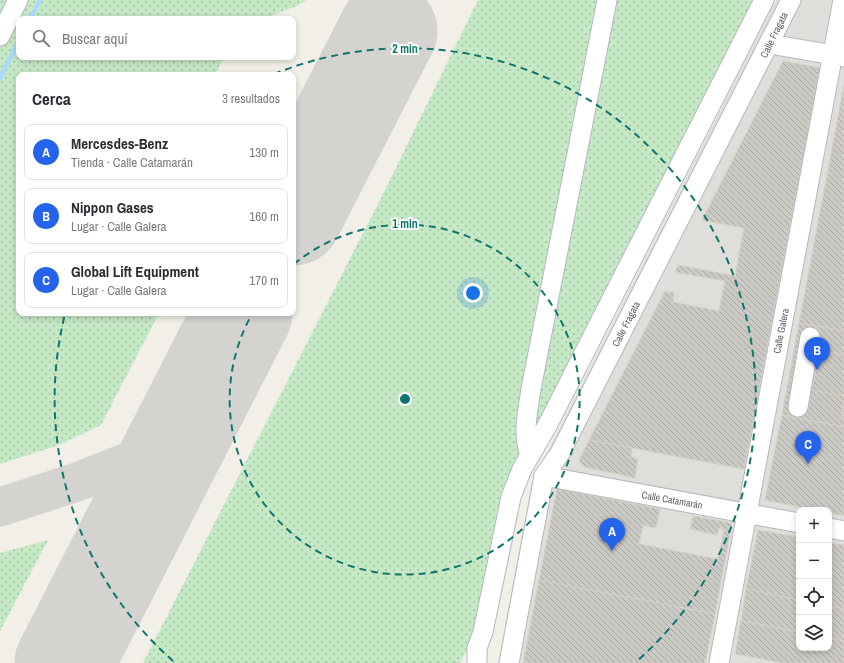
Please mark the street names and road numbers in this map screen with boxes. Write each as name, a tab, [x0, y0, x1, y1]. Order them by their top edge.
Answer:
street label: Calle Fragata	[757, 10, 791, 60]
street label: Calle Fragata	[609, 299, 643, 349]
street label: Calle Galera	[770, 307, 792, 355]
street label: Calle Catamarán	[641, 488, 703, 512]

